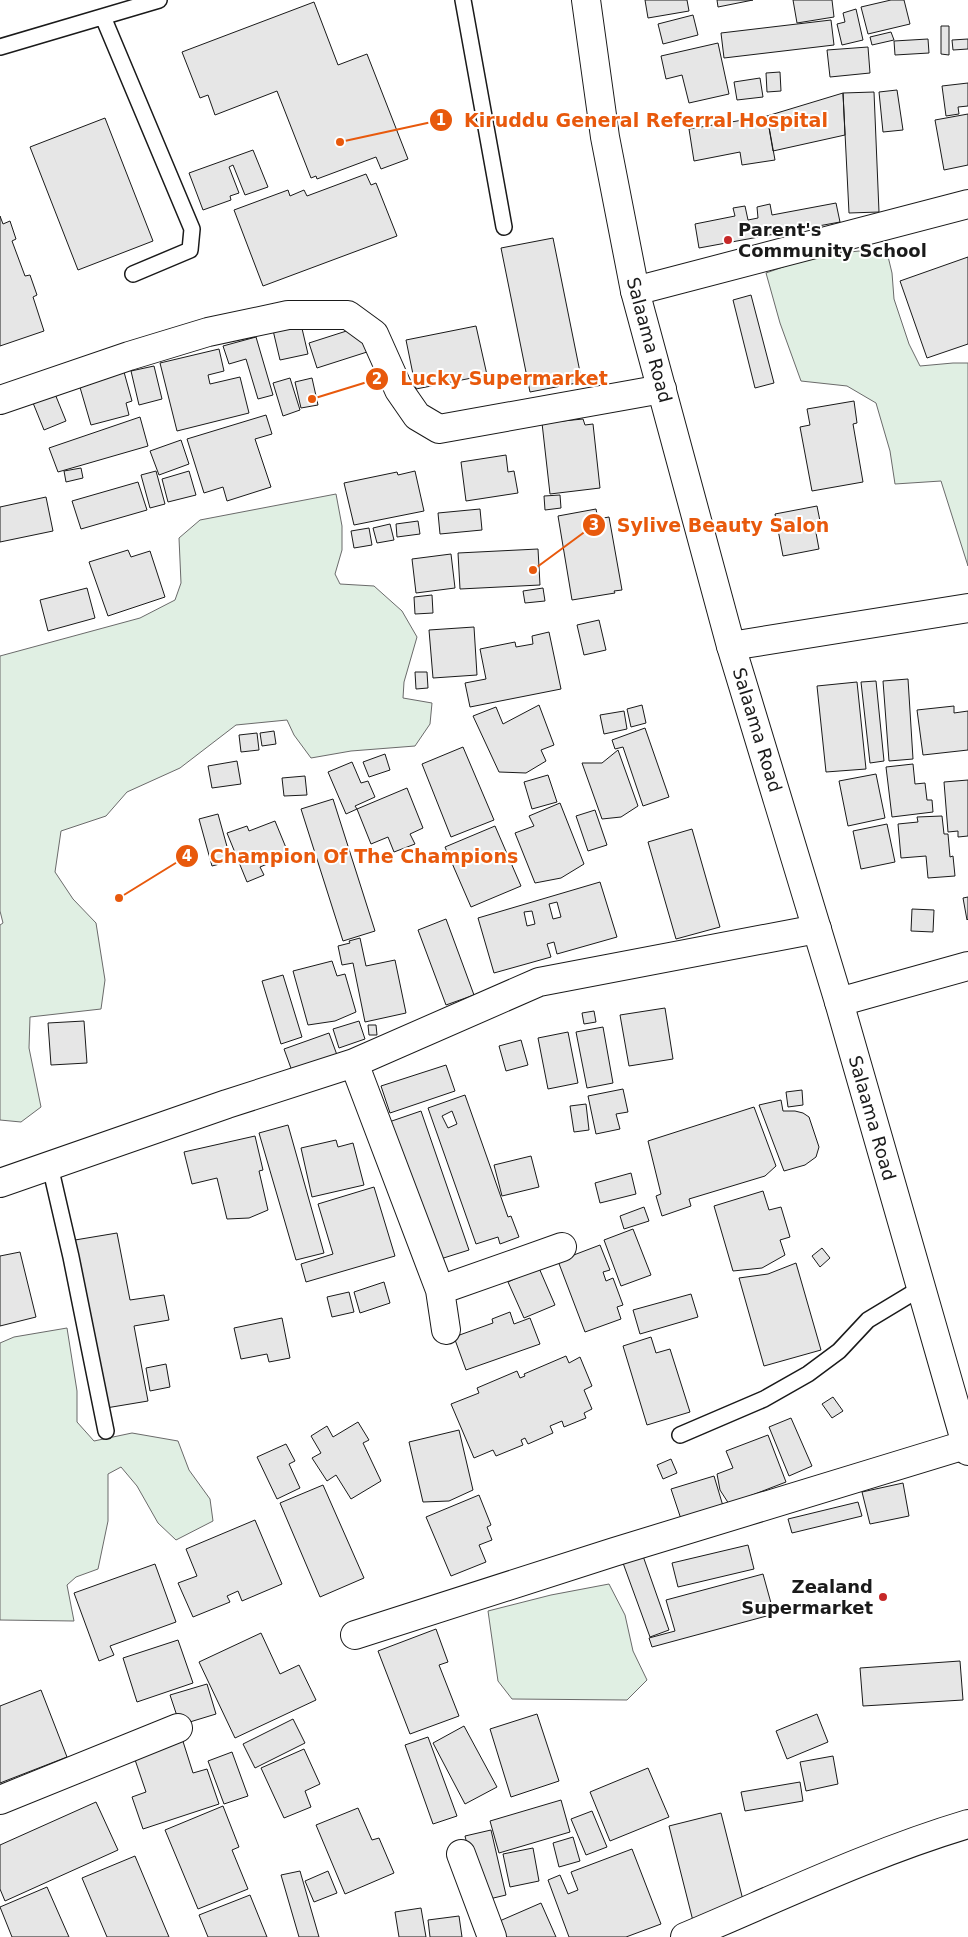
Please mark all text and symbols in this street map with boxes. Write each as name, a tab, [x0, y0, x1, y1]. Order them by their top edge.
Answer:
callout: Kiruddu General Referral Hospital	[429, 103, 838, 137]
text: Kiruddu General Referral Hospital	[464, 109, 828, 131]
text: 1	[436, 111, 446, 129]
place label: Parent's Community School	[738, 219, 927, 261]
marker: Parent's Community School	[722, 234, 734, 246]
street label: Salaama Road	[623, 275, 676, 405]
callout: Lucky Supermarket	[365, 362, 618, 396]
text: Lucky Supermarket	[400, 367, 608, 389]
text: 2	[372, 370, 382, 388]
callout: Sylive Beauty Salon	[582, 508, 839, 542]
text: Sylive Beauty Salon	[617, 514, 829, 536]
text: 3	[589, 516, 599, 534]
street label: Salaama Road	[729, 665, 786, 795]
callout: Champion Of The Champions	[174, 839, 528, 873]
text: Champion Of The Champions	[210, 845, 518, 867]
text: 4	[182, 847, 192, 865]
street label: Salaama Road	[845, 1053, 900, 1183]
place label: Zealand Supermarket	[741, 1576, 873, 1618]
marker: Zealand Supermarket	[877, 1591, 889, 1603]

